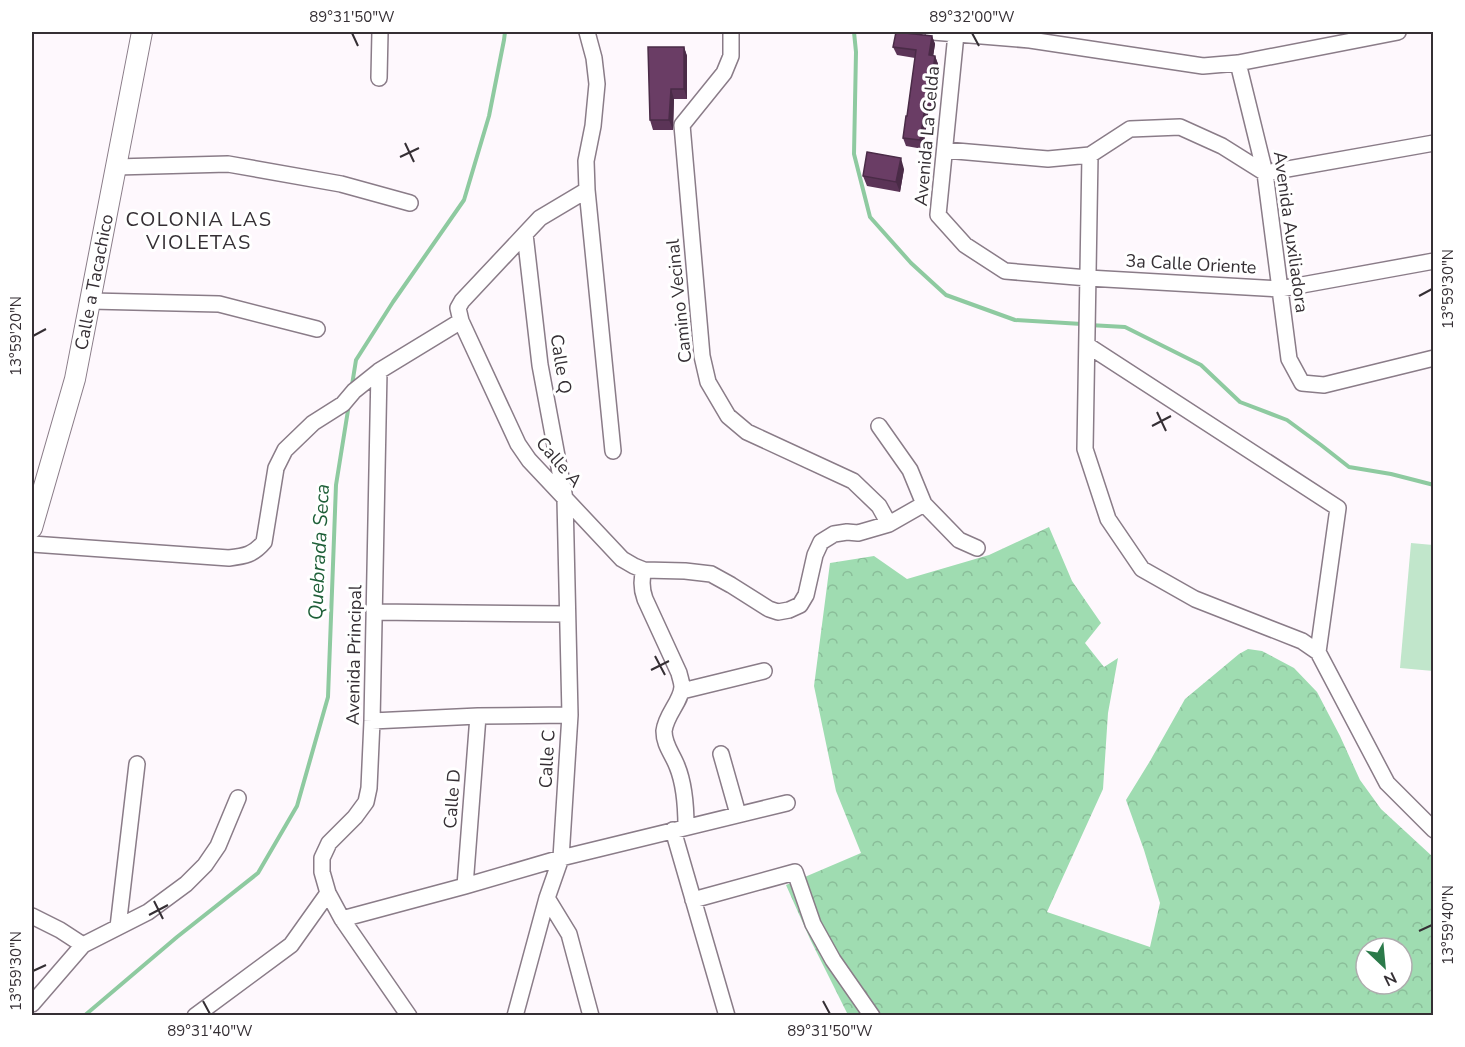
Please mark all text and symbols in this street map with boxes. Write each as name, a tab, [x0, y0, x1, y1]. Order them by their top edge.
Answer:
text: 89°31'50"W	[309, 7, 395, 27]
text: 89°32'00"W	[929, 7, 1015, 27]
street label: Avenida La Celda	[909, 65, 945, 207]
street label: Avenida Auxiliadora	[1268, 150, 1314, 314]
district label: COLONIA LAS VIOLETAS	[125, 206, 273, 256]
street label: Calle a Tacachico	[69, 212, 119, 352]
street label: Camino Vecinal	[660, 237, 697, 364]
street label: 3a Calle Oriente	[1125, 249, 1257, 279]
text: 13°59'30"N	[1438, 249, 1458, 329]
text: 13°59'20"N	[6, 296, 26, 376]
street label: Calle Q	[544, 333, 578, 395]
street label: Calle A	[531, 432, 587, 492]
water label: Quebrada Seca	[302, 483, 336, 621]
street label: Avenida Principal	[341, 584, 367, 725]
street label: Calle C	[533, 729, 561, 789]
street label: Calle D	[438, 768, 466, 830]
text: 13°59'40"N	[1438, 885, 1458, 965]
text: 13°59'30"N	[6, 931, 26, 1011]
north arrow	[1354, 936, 1414, 996]
text: N	[1380, 966, 1400, 991]
text: 89°31'40"W	[167, 1021, 253, 1041]
text: 89°31'50"W	[787, 1021, 873, 1041]

